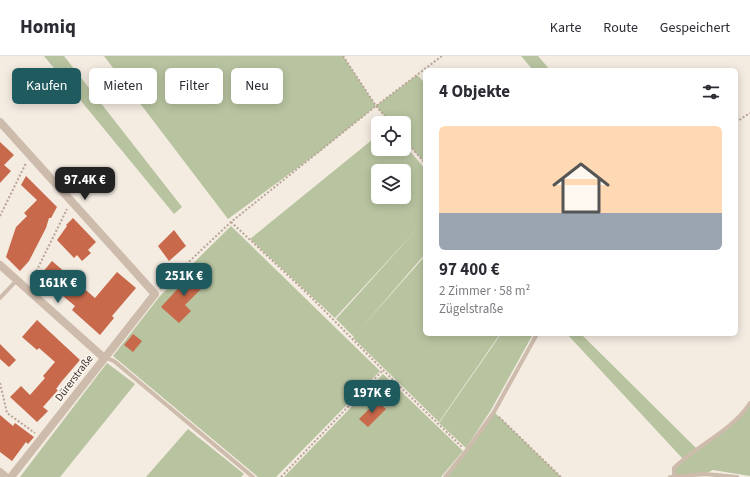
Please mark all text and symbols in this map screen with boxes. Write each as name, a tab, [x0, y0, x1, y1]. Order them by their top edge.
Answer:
text: Homiq	[20, 14, 76, 41]
text: Karte	[550, 18, 581, 38]
text: Route	[603, 18, 638, 38]
text: Gespeichert	[660, 18, 730, 38]
chip: Kaufen	[12, 68, 81, 104]
chip: Mieten	[89, 68, 157, 104]
chip: Filter	[165, 68, 223, 104]
chip: Neu	[231, 68, 283, 104]
text: 4 Objekte	[439, 80, 510, 104]
icon: filters	[700, 81, 722, 103]
map controls	[371, 116, 411, 204]
button: locate	[371, 116, 411, 156]
icon: home	[545, 152, 617, 224]
button: layers	[371, 164, 411, 204]
pin: 97.4K €	[48, 167, 122, 201]
text: 97.4K €	[64, 171, 106, 189]
text: 97 400 €	[439, 258, 500, 282]
pin: 251K €	[151, 263, 217, 297]
text: 251K €	[165, 267, 203, 285]
pin: 161K €	[25, 270, 91, 304]
text: 161K €	[39, 274, 77, 292]
text: 2 Zimmer · 58 m²	[439, 282, 530, 300]
text: Zügelstraße	[439, 300, 503, 318]
street label: Dürerstraße	[52, 351, 97, 404]
pin: 197K €	[339, 380, 405, 414]
text: 197K €	[353, 384, 391, 402]

